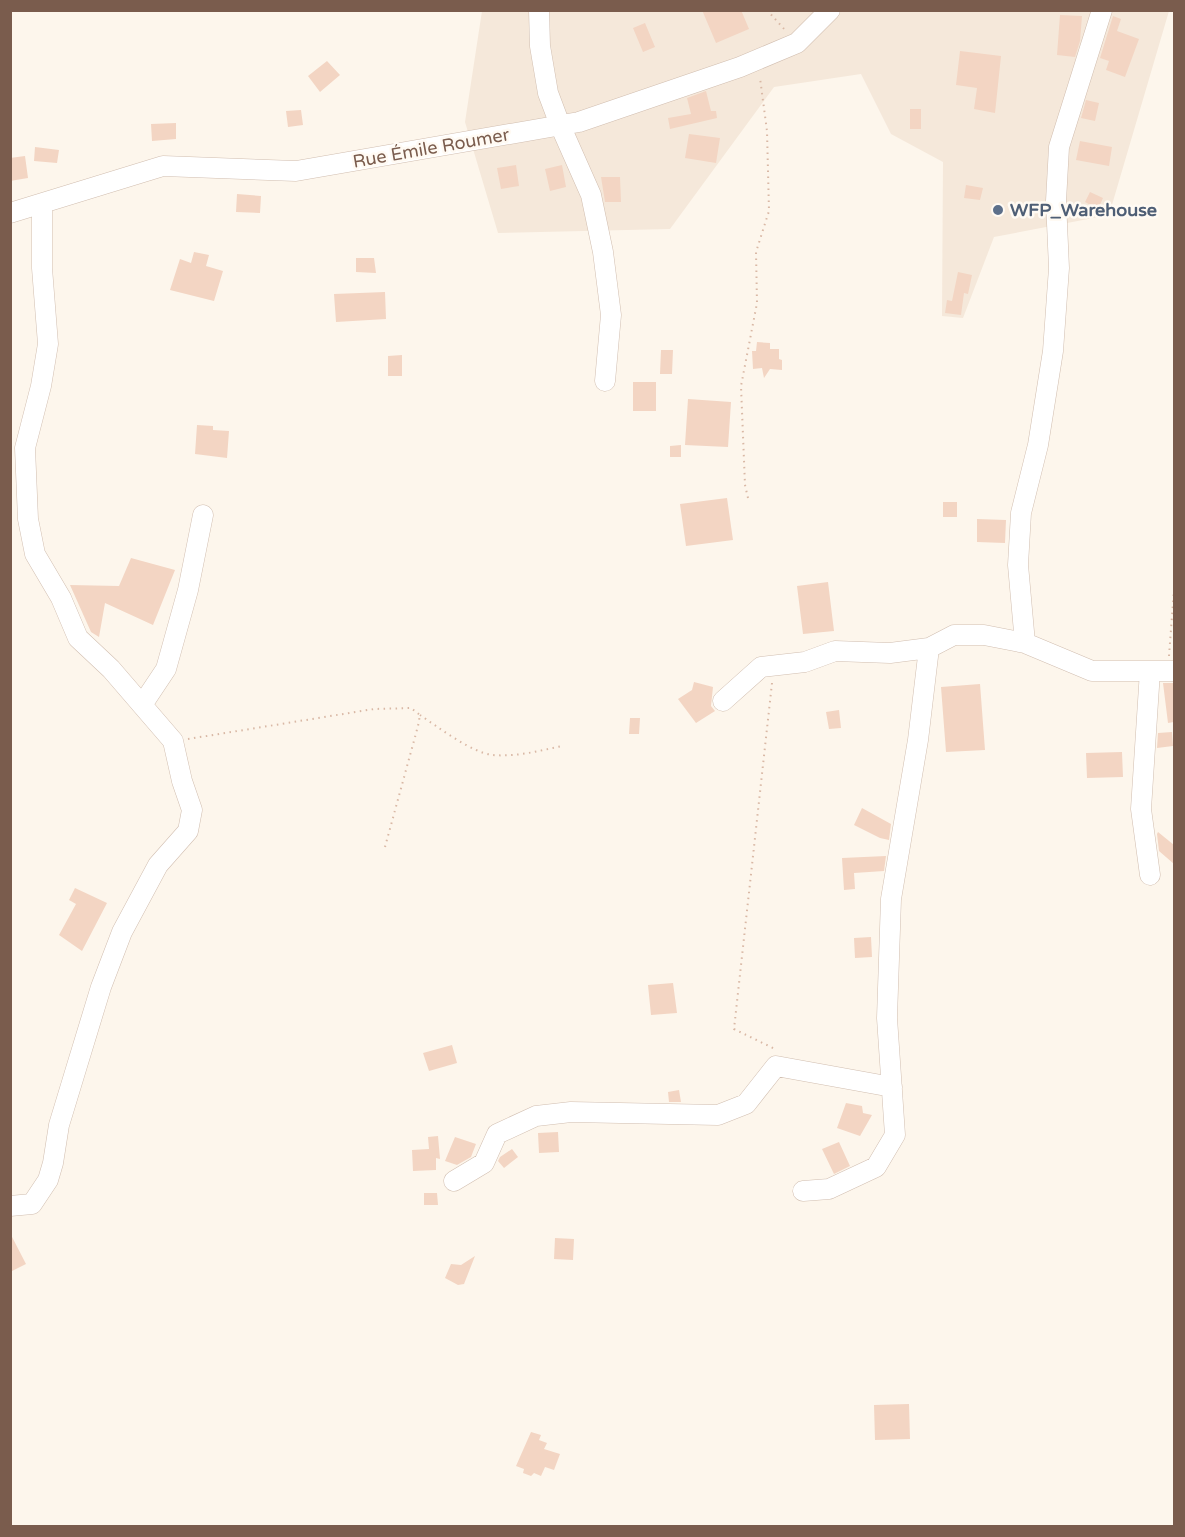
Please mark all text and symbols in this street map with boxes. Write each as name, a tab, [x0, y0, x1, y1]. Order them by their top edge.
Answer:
street label: Rue Émile Roumer	[351, 123, 511, 173]
place label: WFP_Warehouse	[1010, 199, 1157, 221]
marker: WFP_Warehouse	[991, 203, 1005, 217]

